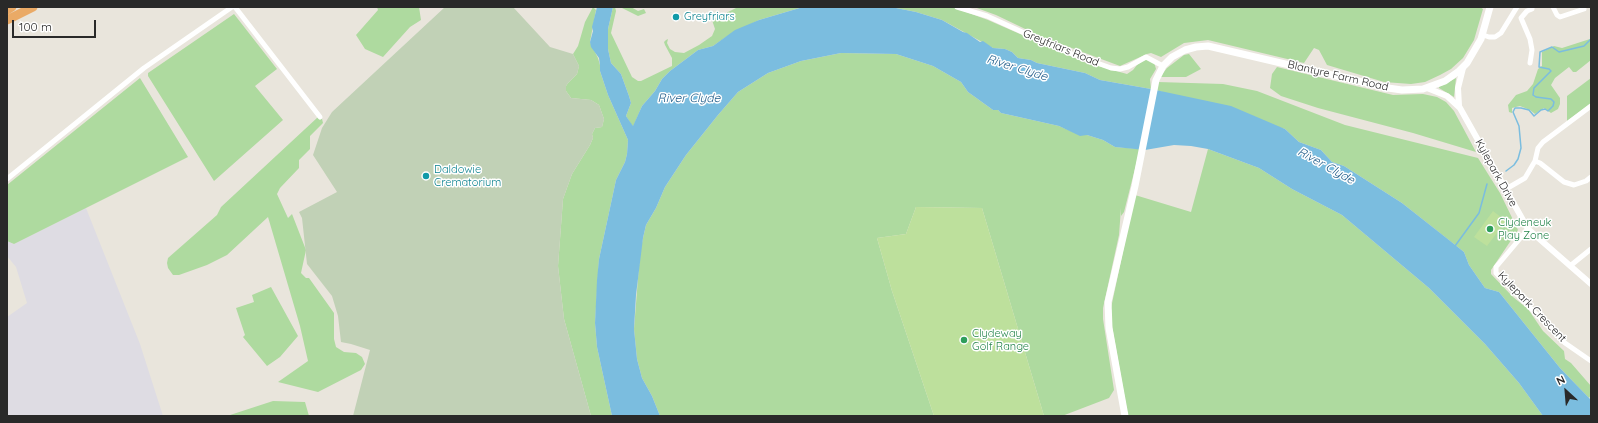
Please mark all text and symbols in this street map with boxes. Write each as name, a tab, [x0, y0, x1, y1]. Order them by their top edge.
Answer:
place label: Greyfriars	[684, 10, 735, 24]
scale bar	[14, 12, 98, 38]
marker: Greyfriars	[671, 12, 681, 22]
text: 100 m	[19, 19, 52, 34]
street label: Greyfriars Road	[1021, 27, 1101, 69]
water label: River Clyde	[985, 52, 1049, 84]
street label: Blantyre Farm Road	[1286, 58, 1390, 94]
water label: River Clyde	[658, 91, 720, 105]
street label: Kylepark Drive	[1472, 137, 1520, 209]
water label: River Clyde	[1295, 144, 1357, 188]
place label: Daldowie Crematorium	[434, 163, 501, 189]
marker: Daldowie Crematorium	[421, 171, 431, 181]
place label: Clydeneuk Play Zone	[1498, 216, 1551, 242]
marker: Clydeneuk Play Zone	[1485, 224, 1495, 234]
street label: Kylepark Crescent	[1495, 269, 1569, 345]
place label: Clydeway Golf Range	[972, 327, 1029, 353]
marker: Clydeway Golf Range	[959, 335, 969, 345]
north arrow	[1546, 371, 1586, 411]
text: N	[1554, 372, 1567, 388]

